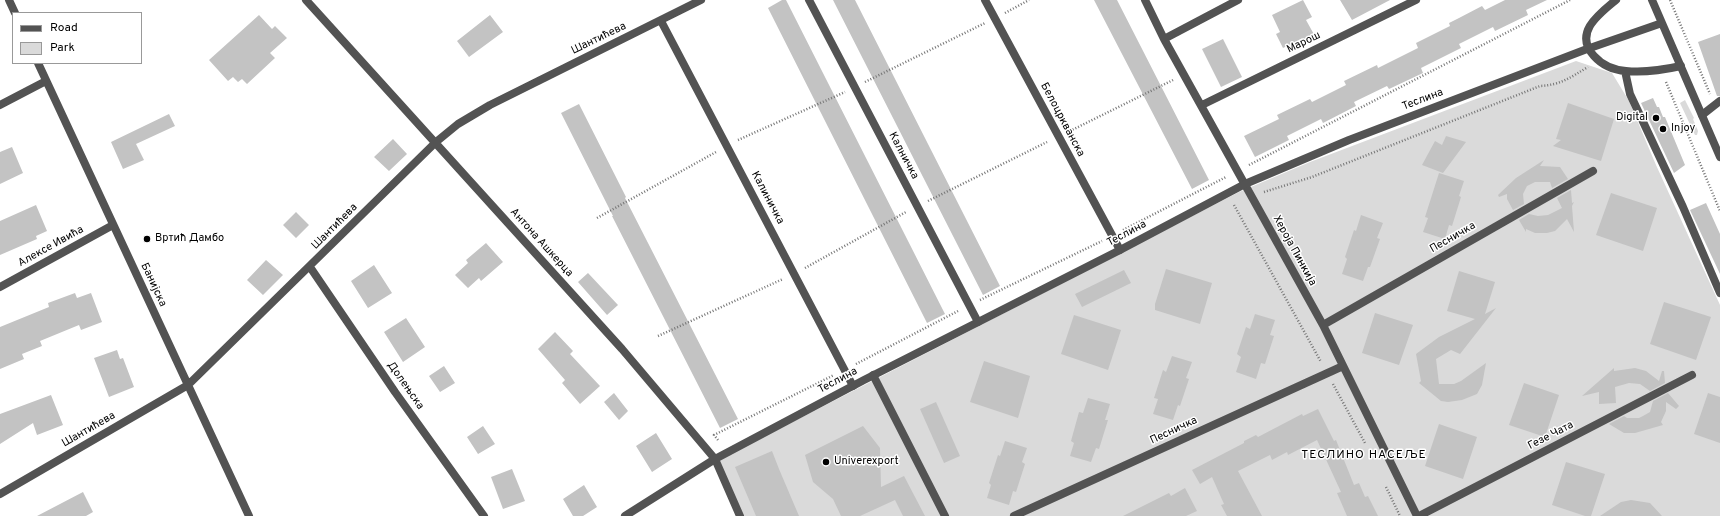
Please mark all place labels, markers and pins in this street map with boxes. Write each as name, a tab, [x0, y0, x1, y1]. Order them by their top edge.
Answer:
place label: Digital	[1616, 111, 1648, 125]
marker: Digital	[1651, 113, 1661, 123]
place label: Injoy	[1671, 122, 1695, 136]
marker: Injoy	[1658, 124, 1668, 134]
place label: Вртић Дамбо	[155, 232, 224, 246]
marker: Вртић Дамбо	[142, 234, 152, 244]
place label: Univerexport	[834, 455, 899, 469]
marker: Univerexport	[821, 457, 831, 467]

